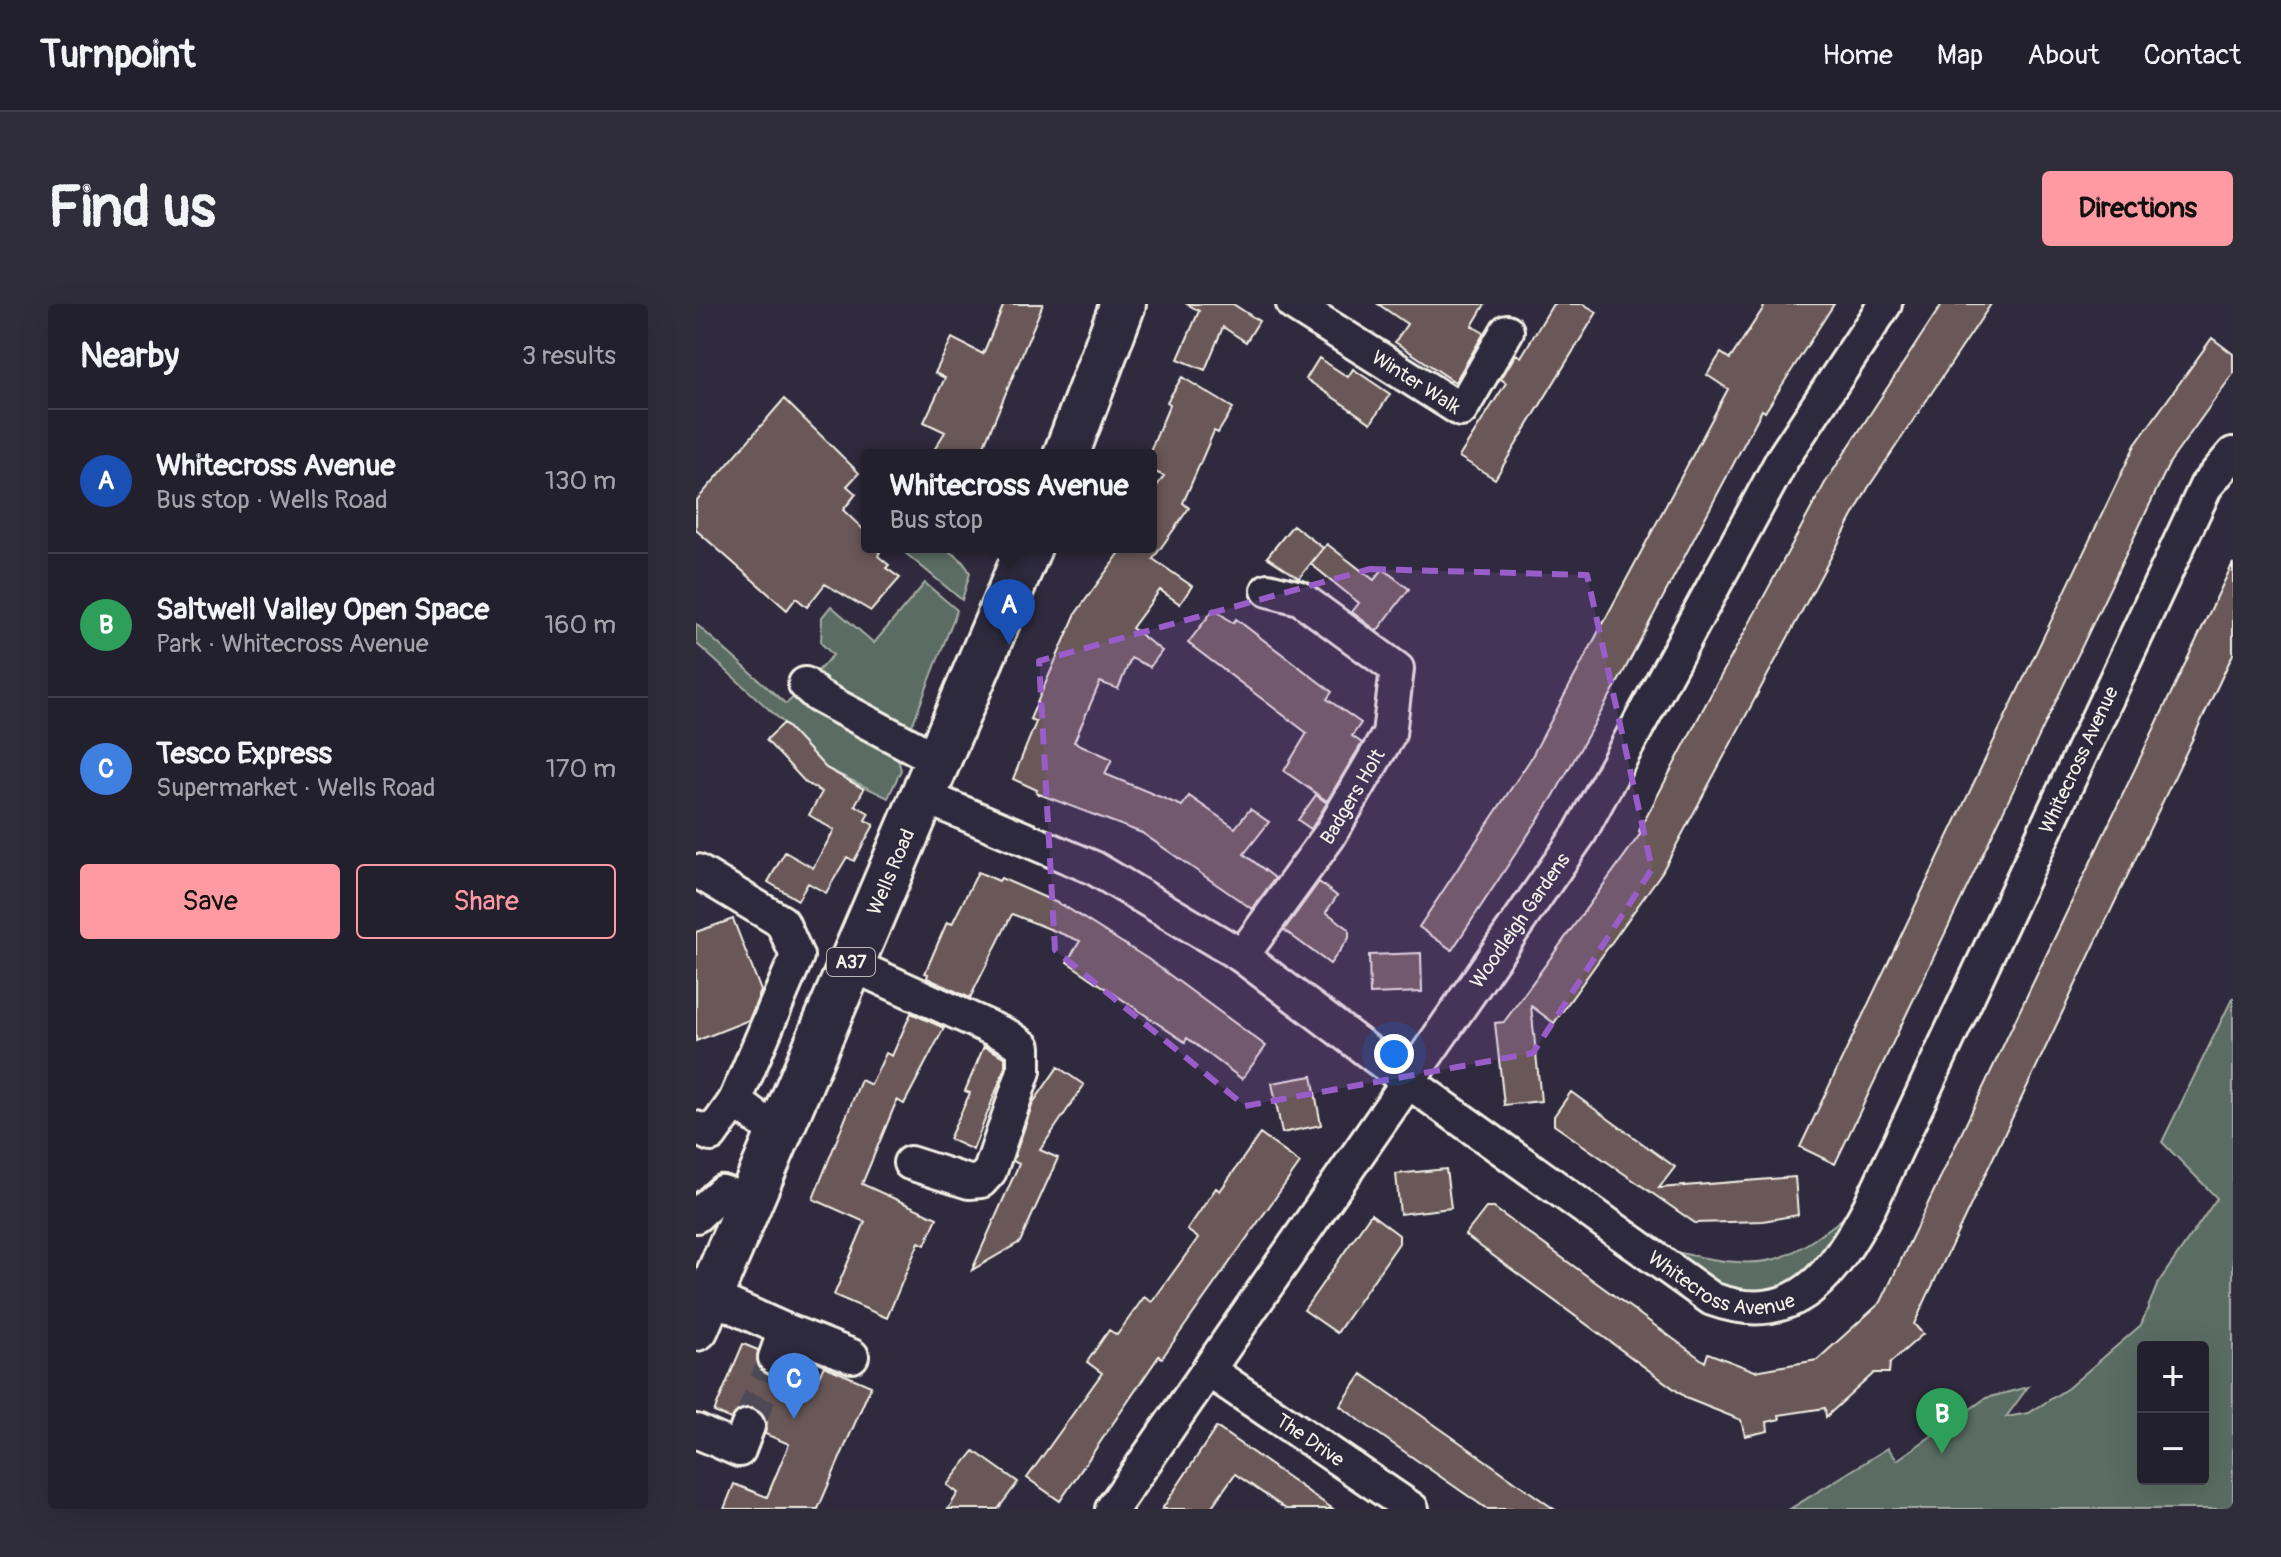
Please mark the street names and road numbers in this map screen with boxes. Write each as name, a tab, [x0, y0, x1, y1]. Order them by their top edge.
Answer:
street label: Winter Walk	[1367, 345, 1466, 420]
street label: Whitecross Avenue	[2034, 682, 2124, 838]
street label: Badgers Holt	[1315, 744, 1391, 850]
street label: Wells Road	[862, 825, 920, 919]
street label: Woodleigh Gardens	[1464, 848, 1576, 993]
road number: A37	[827, 948, 875, 976]
street label: Whitecross Avenue	[1643, 1245, 1799, 1321]
street label: The Drive	[1271, 1408, 1349, 1472]

